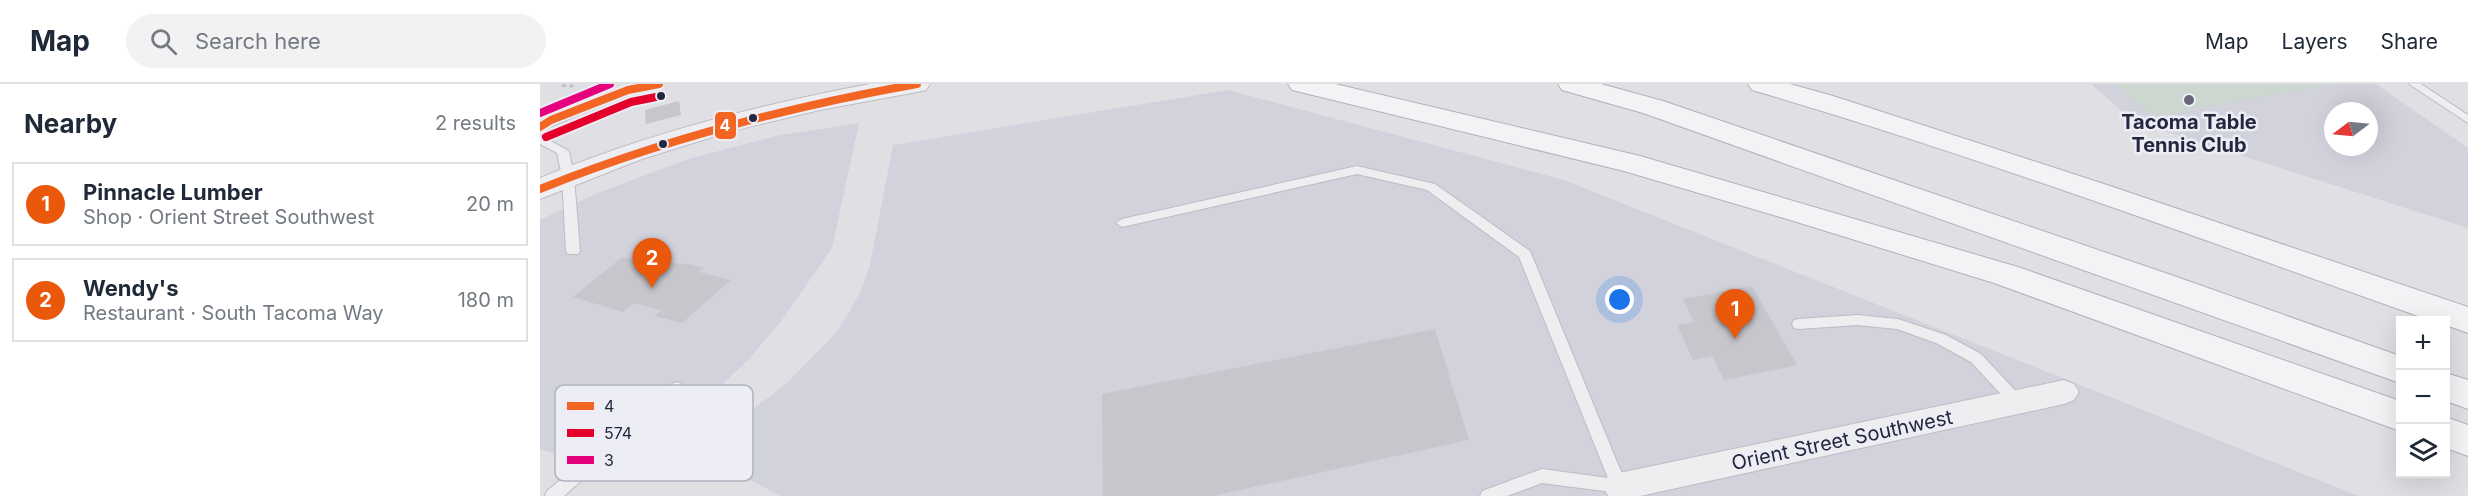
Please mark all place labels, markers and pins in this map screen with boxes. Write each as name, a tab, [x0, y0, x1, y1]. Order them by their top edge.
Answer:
unlabelled marker	[655, 90, 667, 102]
marker: Tacoma Table Tennis Club	[2182, 93, 2196, 107]
place label: Tacoma Table Tennis Club	[2121, 110, 2257, 157]
unlabelled marker	[747, 112, 759, 124]
unlabelled marker	[657, 138, 669, 150]
pin: 2	[632, 238, 672, 288]
pin: 1	[1716, 290, 1754, 339]

